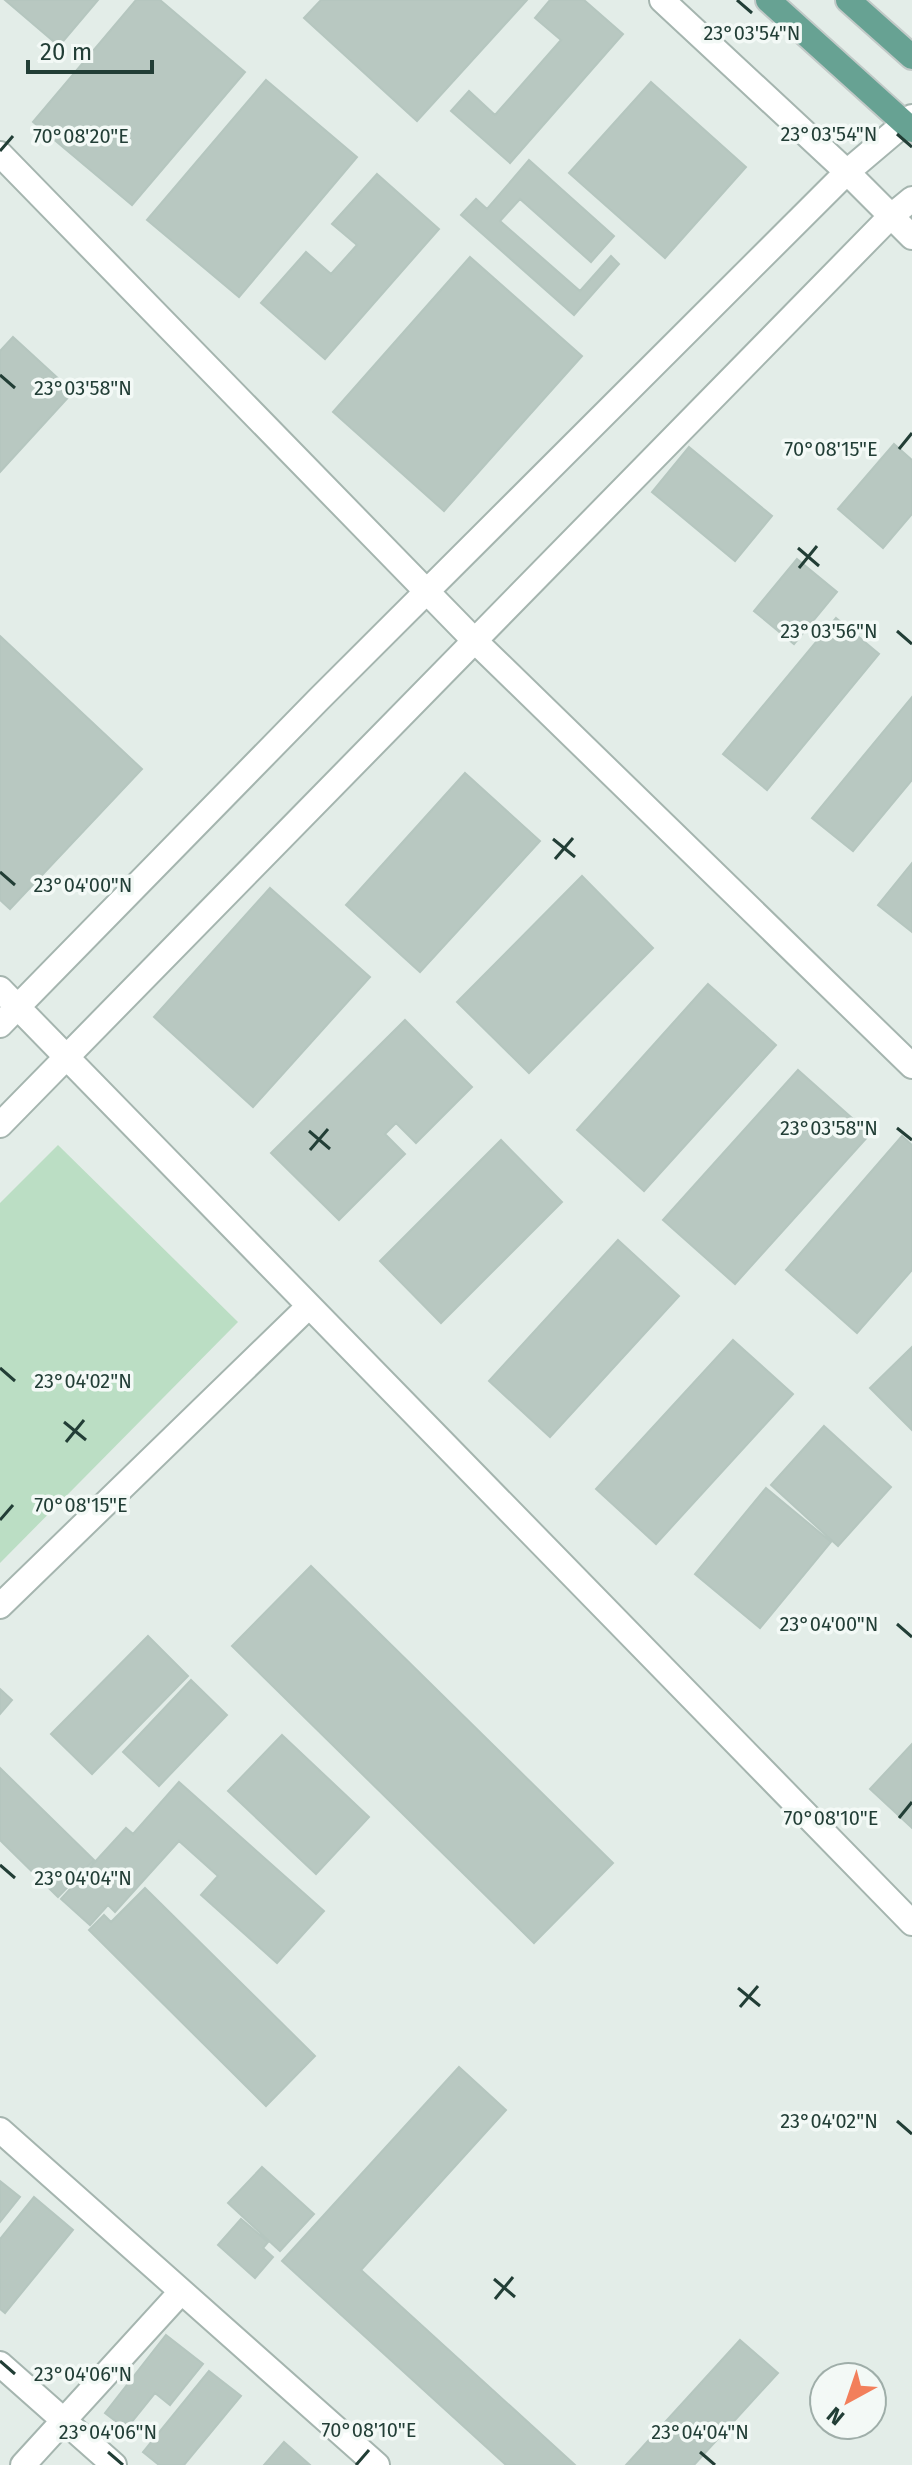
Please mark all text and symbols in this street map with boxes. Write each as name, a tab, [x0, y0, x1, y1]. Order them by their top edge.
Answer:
text: 23°03'54"N	[704, 21, 800, 45]
scale bar	[28, 24, 152, 74]
text: 20 m	[40, 38, 92, 66]
text: 23°03'54"N	[781, 122, 877, 146]
text: 70°08'20"E	[33, 124, 129, 148]
text: 23°03'58"N	[34, 376, 132, 400]
text: 70°08'15"E	[784, 437, 878, 461]
text: 23°03'56"N	[780, 619, 878, 643]
text: 23°04'00"N	[34, 873, 132, 897]
text: 23°03'58"N	[780, 1116, 878, 1140]
text: 23°04'02"N	[34, 1369, 132, 1393]
text: 70°08'15"E	[34, 1493, 128, 1517]
text: 23°04'00"N	[780, 1612, 878, 1636]
text: 70°08'10"E	[784, 1806, 878, 1830]
text: 23°04'04"N	[34, 1866, 132, 1890]
text: 23°04'02"N	[780, 2109, 878, 2133]
north arrow	[808, 2361, 888, 2441]
text: 23°04'06"N	[34, 2362, 132, 2386]
text: N	[821, 2401, 850, 2431]
text: 70°08'10"E	[322, 2418, 416, 2442]
text: 23°04'06"N	[59, 2420, 157, 2444]
text: 23°04'04"N	[651, 2420, 749, 2444]

